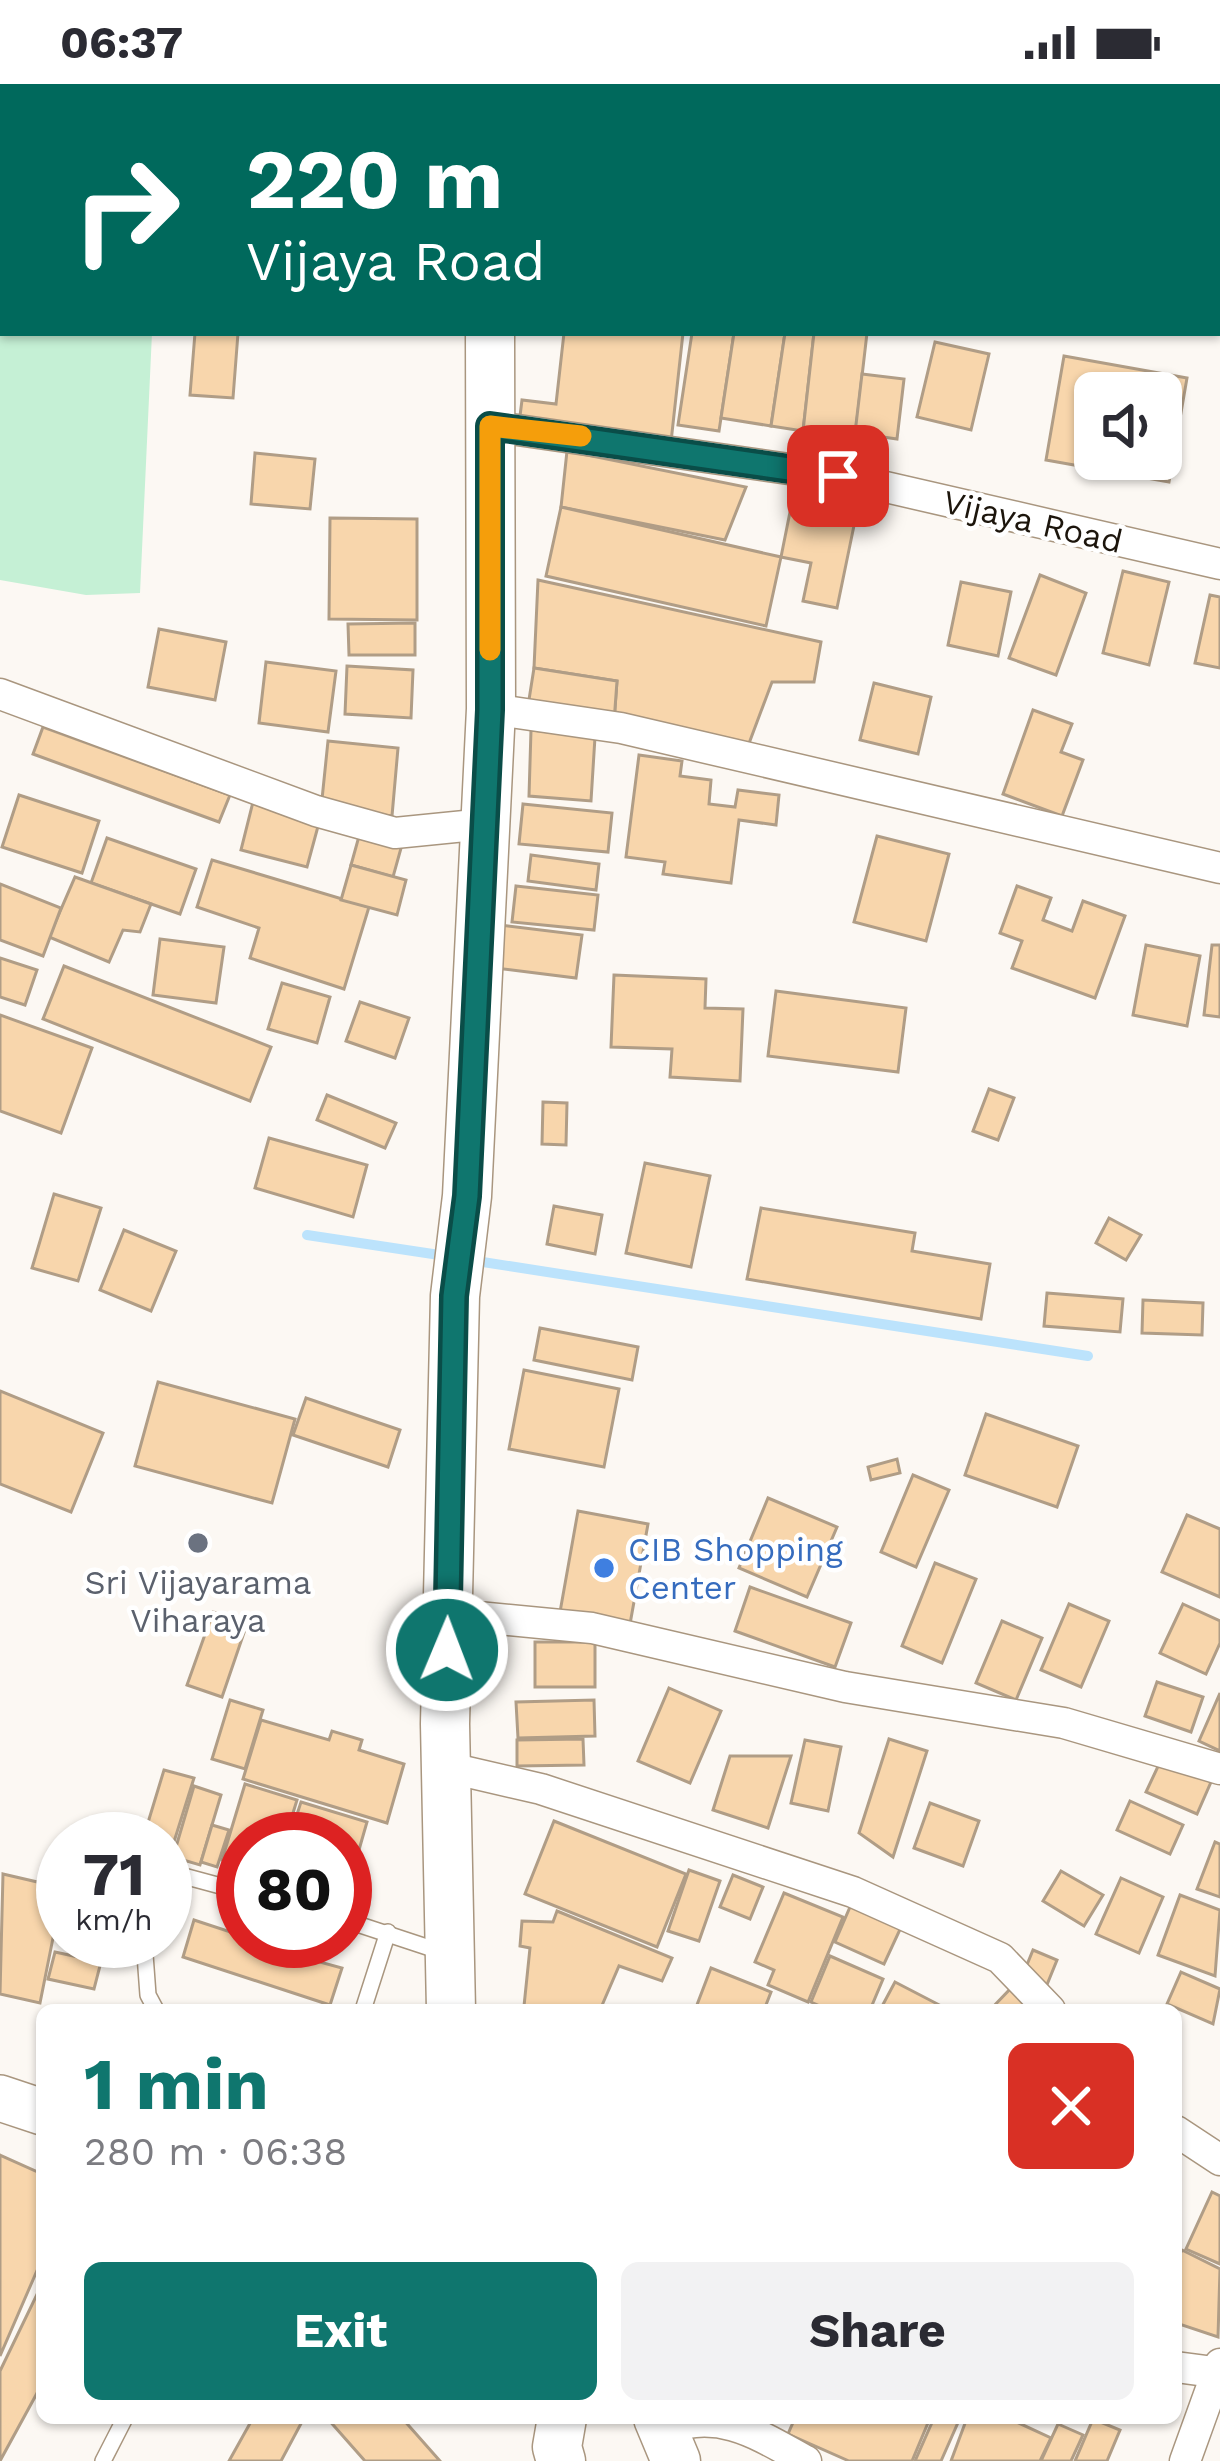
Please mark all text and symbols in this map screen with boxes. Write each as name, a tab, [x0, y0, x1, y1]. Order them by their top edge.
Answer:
text: 06:37	[60, 16, 183, 69]
text: 220 m	[246, 130, 503, 228]
icon: right	[48, 132, 204, 288]
text: Vijaya Road	[246, 230, 545, 293]
map controls	[1074, 372, 1182, 480]
button: sound	[1074, 372, 1182, 480]
pin	[787, 425, 889, 527]
icon: arrive	[805, 443, 871, 509]
street label: Vijaya Road	[939, 482, 1126, 561]
marker: Sri Vijayarama Viharaya	[185, 1530, 211, 1556]
place label: CIB Shopping Center	[628, 1530, 843, 1607]
marker: CIB Shopping Center	[591, 1555, 617, 1581]
place label: Sri Vijayarama Viharaya	[84, 1563, 312, 1640]
position arrow	[384, 1587, 510, 1713]
speed limit sign: 80	[216, 1812, 372, 1968]
text: 71	[83, 1839, 145, 1910]
text: km/h	[75, 1902, 153, 1937]
text: 1 min	[84, 2042, 269, 2126]
button: close	[1008, 2043, 1134, 2169]
text: 280 m · 06:38	[84, 2129, 347, 2174]
button: Exit	[84, 2262, 597, 2400]
button: Share	[621, 2262, 1134, 2400]

